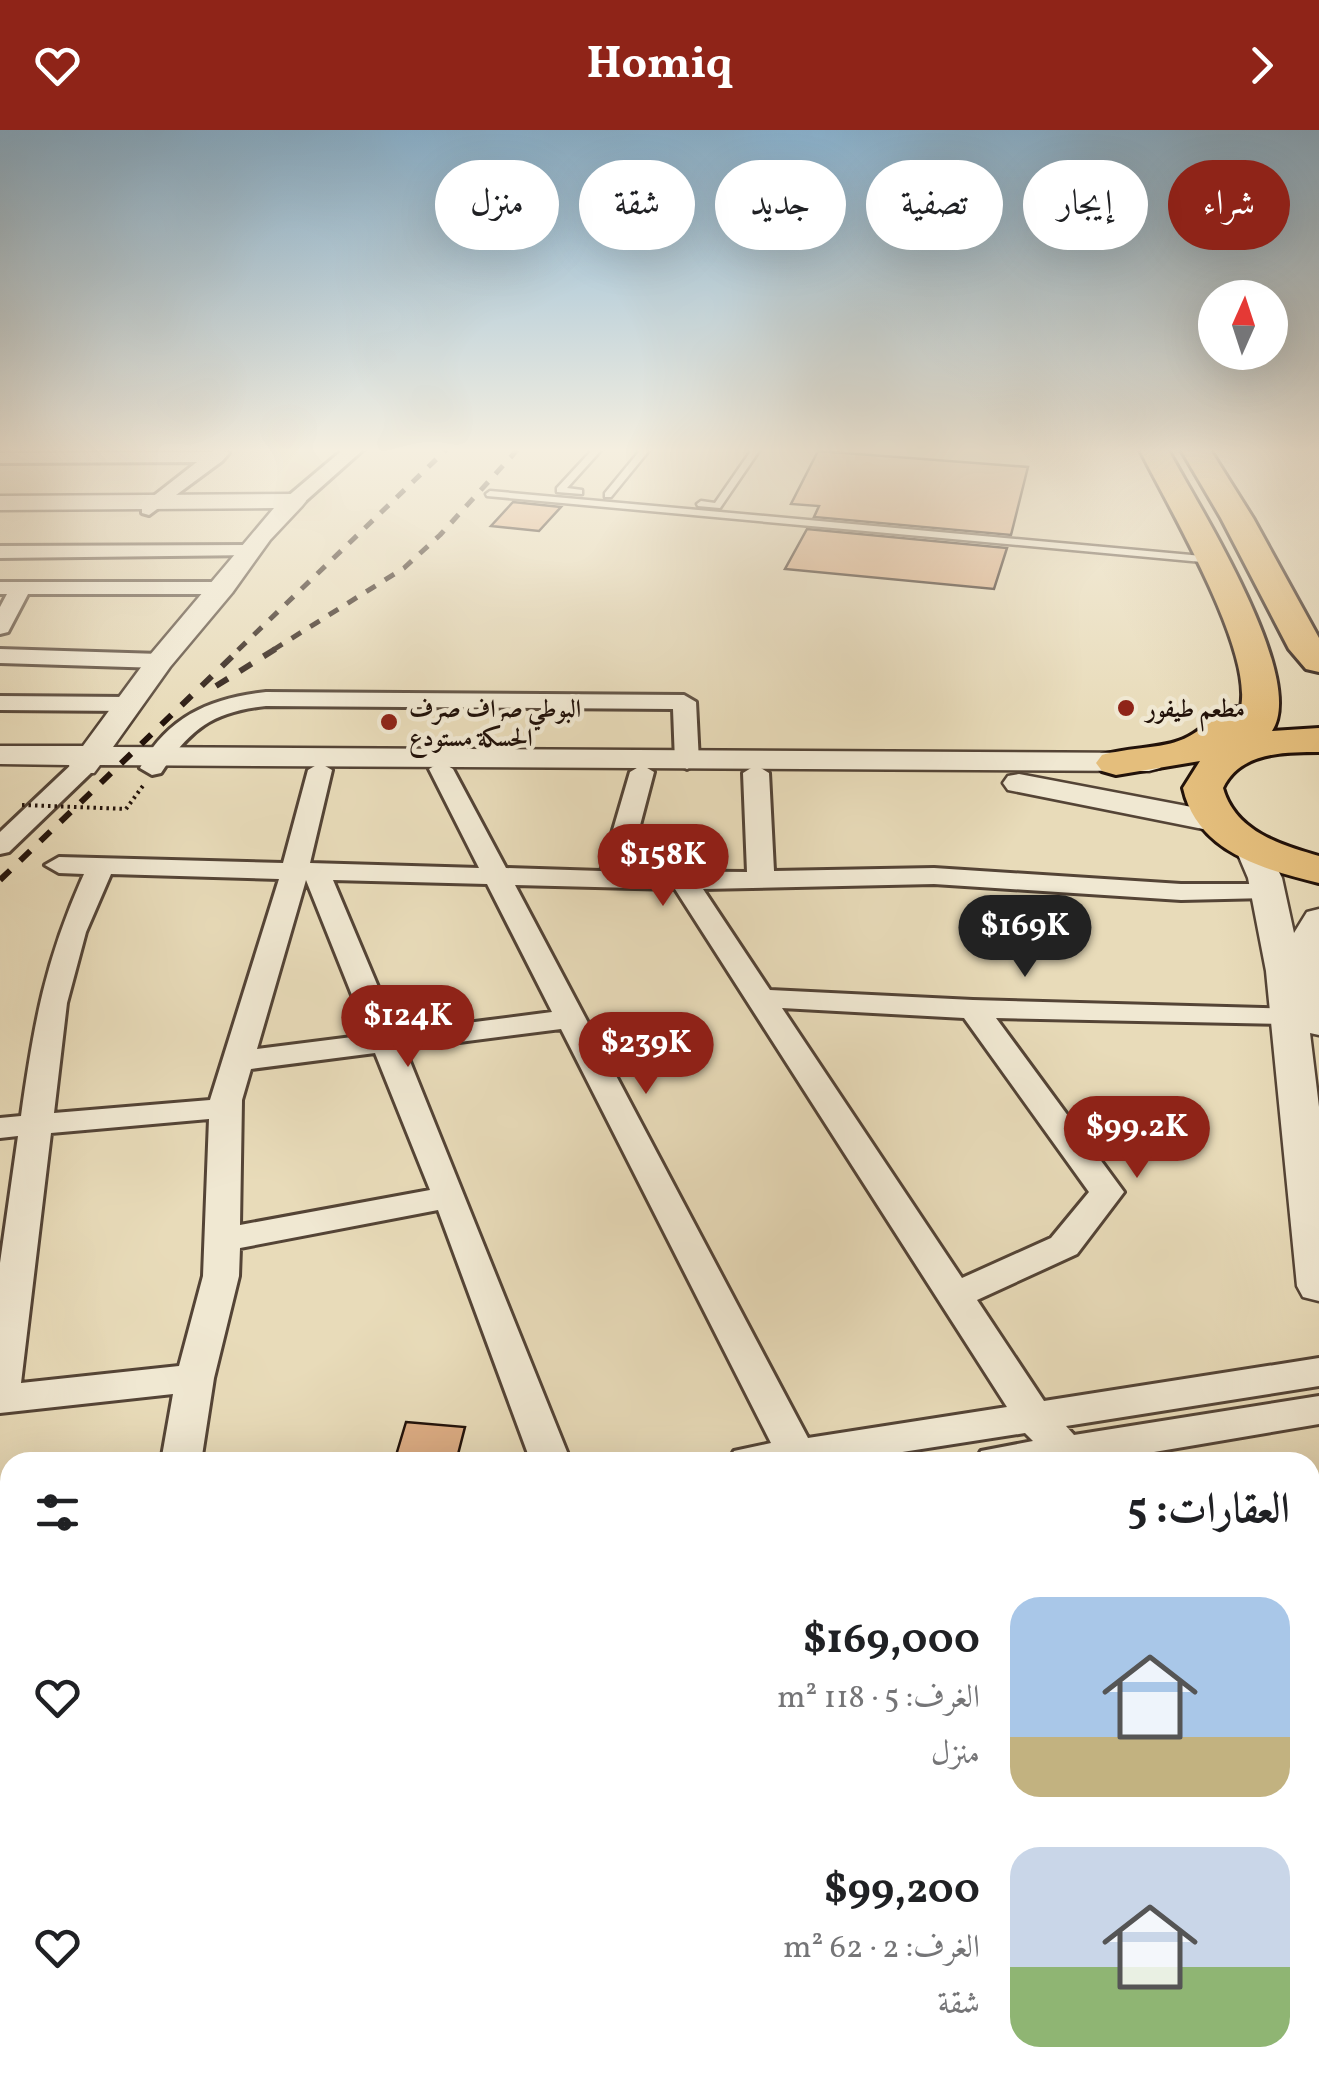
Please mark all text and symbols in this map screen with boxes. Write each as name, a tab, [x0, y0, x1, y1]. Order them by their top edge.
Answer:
text: Homiq	[586, 34, 733, 97]
icon: heart	[30, 38, 85, 93]
icon: forward	[1234, 38, 1289, 93]
chip: منزل	[435, 160, 559, 250]
chip: شقة	[579, 160, 695, 250]
chip: جديد	[715, 160, 846, 250]
chip: تصفية	[866, 160, 1003, 250]
chip: إيجار	[1023, 160, 1148, 250]
chip: شراء	[1168, 160, 1290, 250]
north arrow	[1198, 280, 1288, 370]
map controls	[1198, 280, 1288, 370]
place label: البوطي صراف صرف الحسكة مستودع	[409, 693, 581, 758]
place label: مطعم طيفور	[1143, 693, 1245, 732]
marker: مطعم طيفور	[1115, 697, 1137, 719]
marker: البوطي صراف صرف الحسكة مستودع	[378, 711, 400, 733]
pin: $158K	[593, 824, 733, 909]
text: $158K	[620, 834, 706, 878]
pin: $169K	[955, 895, 1095, 980]
text: $169K	[980, 905, 1070, 949]
pin: $124K	[338, 985, 478, 1070]
text: $124K	[363, 995, 453, 1039]
pin: $239K	[576, 1012, 716, 1097]
text: $239K	[601, 1022, 691, 1066]
pin: $99.2K	[1056, 1096, 1218, 1181]
text: $99.2K	[1086, 1106, 1188, 1150]
text: العقارات: 5	[1127, 1482, 1290, 1541]
icon: filters	[30, 1485, 85, 1540]
text: $169,000	[803, 1612, 980, 1671]
icon: home	[1090, 1637, 1210, 1757]
icon: heart	[30, 1670, 85, 1725]
text: الغرف: 5 · 118 m²	[777, 1677, 980, 1721]
text: منزل	[931, 1733, 980, 1777]
text: $99,200	[824, 1862, 980, 1921]
icon: home	[1090, 1887, 1210, 2007]
icon: heart	[30, 1920, 85, 1975]
text: الغرف: 2 · 62 m²	[783, 1927, 980, 1971]
text: شقة	[938, 1983, 980, 2027]

